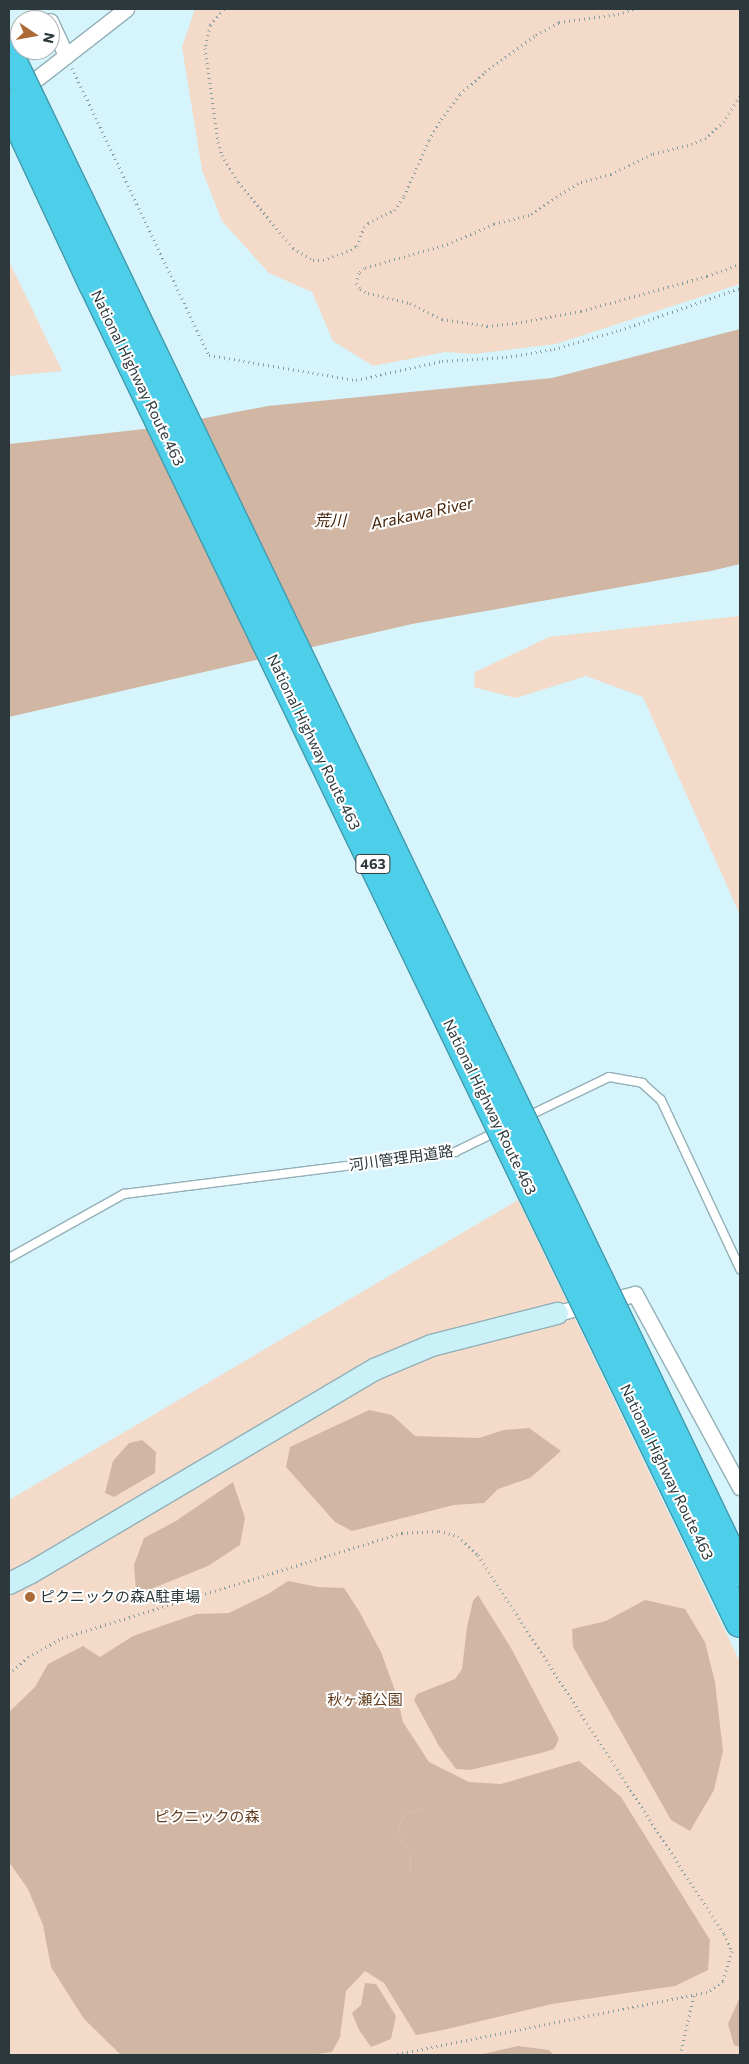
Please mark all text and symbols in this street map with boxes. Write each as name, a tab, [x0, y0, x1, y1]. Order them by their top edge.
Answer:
north arrow	[10, 10, 60, 60]
text: N	[40, 31, 59, 45]
street label: National Highway Route 463	[88, 287, 188, 469]
water label: Arakawa River	[369, 493, 475, 533]
water label: 荒川	[314, 510, 346, 530]
street label: National Highway Route 463	[264, 651, 364, 833]
road number: 463	[354, 852, 392, 876]
street label: National Highway Route 463	[440, 1016, 540, 1198]
street label: 河川管理用道路	[348, 1142, 454, 1174]
street label: National Highway Route 463	[617, 1381, 717, 1563]
place label: ピクニックの森A駐車場	[40, 1588, 200, 1606]
marker: ピクニックの森A駐車場	[24, 1591, 36, 1603]
park label: 秋ヶ瀬公園	[328, 1691, 402, 1709]
park label: ピクニックの森	[155, 1808, 259, 1826]

